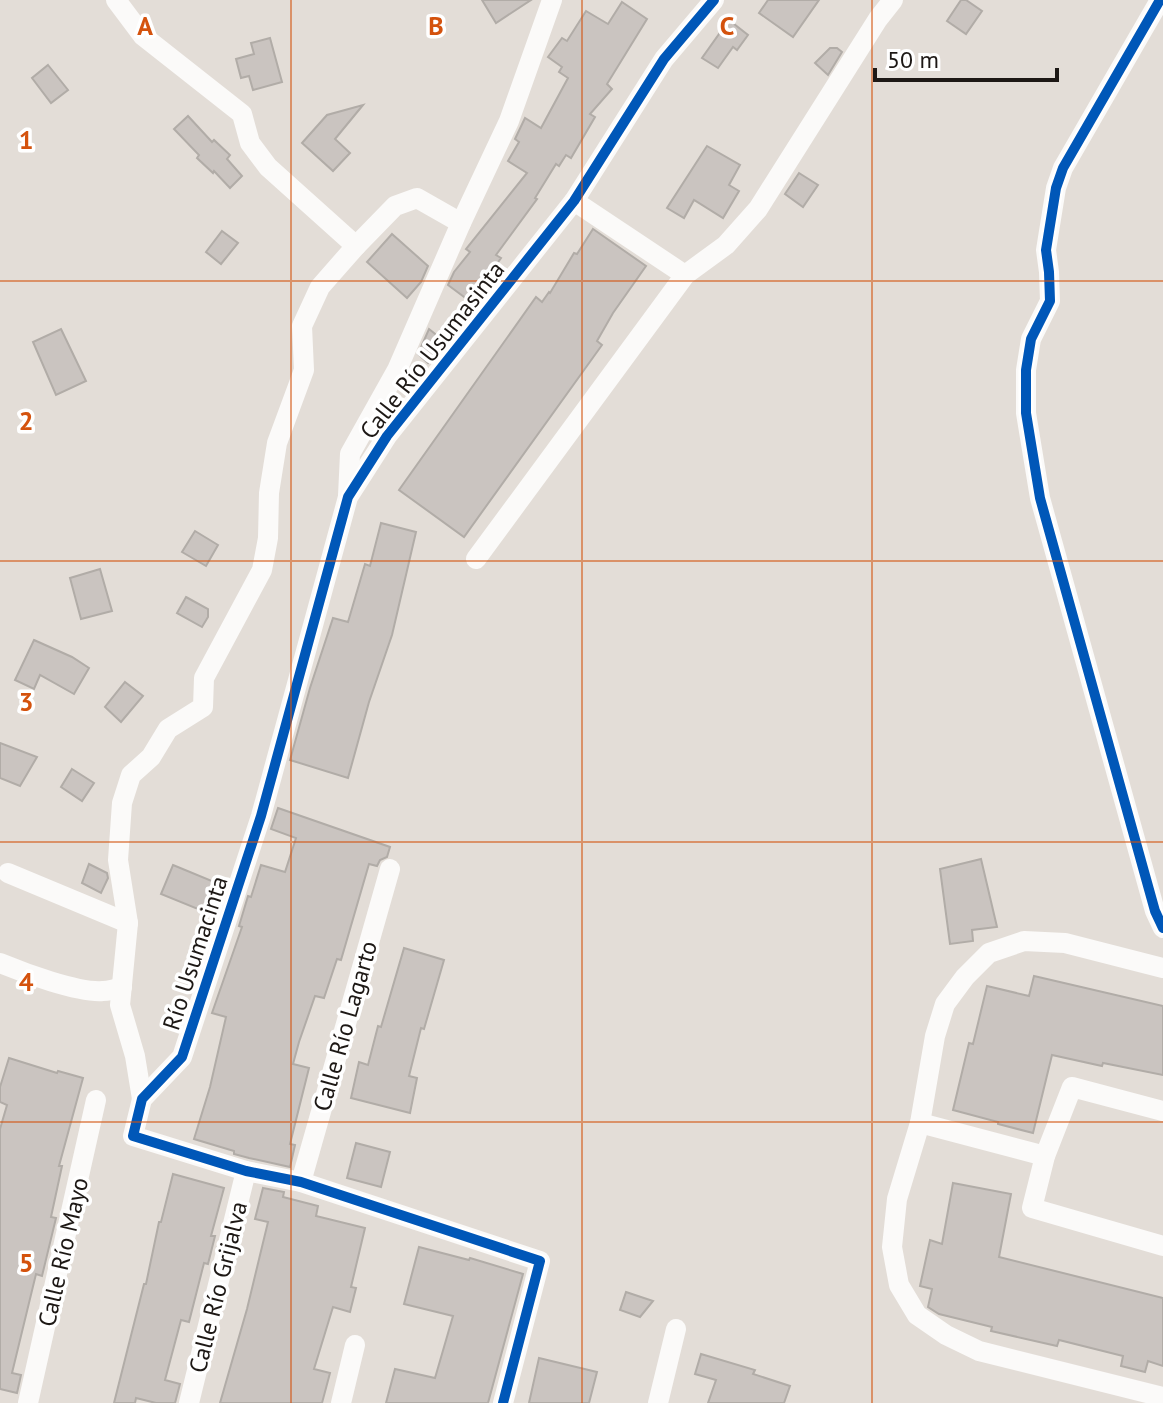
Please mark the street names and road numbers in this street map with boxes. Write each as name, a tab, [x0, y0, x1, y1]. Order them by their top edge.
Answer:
street label: Calle Río Usumasinta	[353, 255, 511, 445]
street label: Río Usumacinta	[155, 872, 235, 1034]
street label: Calle Río Lagarto	[306, 937, 384, 1115]
street label: Calle Río Mayo	[31, 1174, 95, 1330]
street label: Calle Río Grijalva	[182, 1198, 254, 1376]

